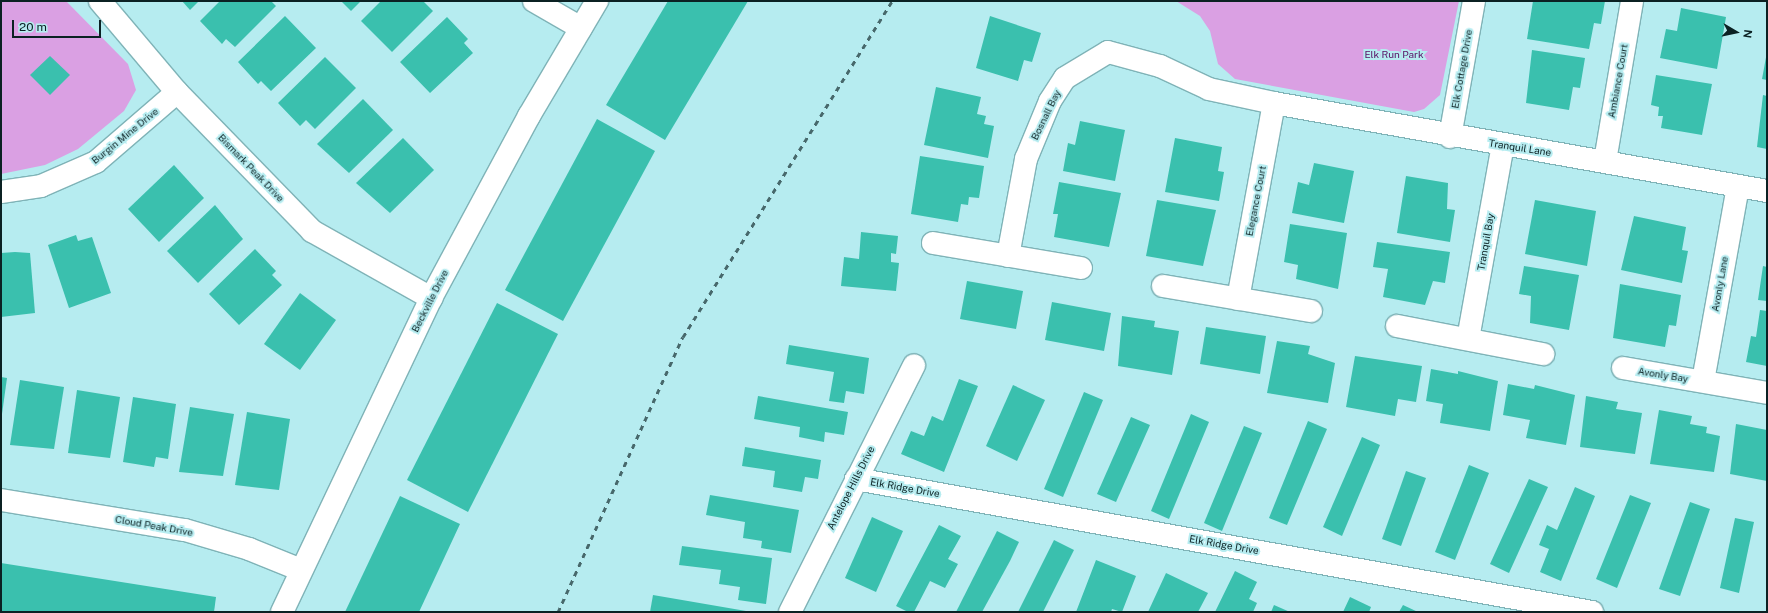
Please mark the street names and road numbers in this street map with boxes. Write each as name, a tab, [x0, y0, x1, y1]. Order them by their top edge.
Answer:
street label: Elk Cottage Drive	[1449, 28, 1475, 110]
street label: Ambiance Court	[1606, 43, 1630, 119]
street label: Bosnall Bay	[1029, 88, 1063, 142]
street label: Burgin Mine Drive	[89, 105, 161, 167]
street label: Bismark Peak Drive	[216, 132, 286, 204]
street label: Tranquil Lane	[1488, 137, 1552, 159]
street label: Elegance Court	[1243, 165, 1269, 237]
street label: Tranquil Bay	[1475, 212, 1497, 272]
street label: Avonly Lane	[1709, 255, 1731, 313]
street label: Beckville Drive	[409, 268, 451, 334]
street label: Avonly Bay	[1637, 365, 1689, 385]
street label: Antelope Hills Drive	[825, 444, 877, 532]
street label: Elk Ridge Drive	[869, 476, 941, 500]
street label: Cloud Peak Drive	[114, 513, 194, 539]
street label: Elk Ridge Drive	[1188, 533, 1260, 557]

